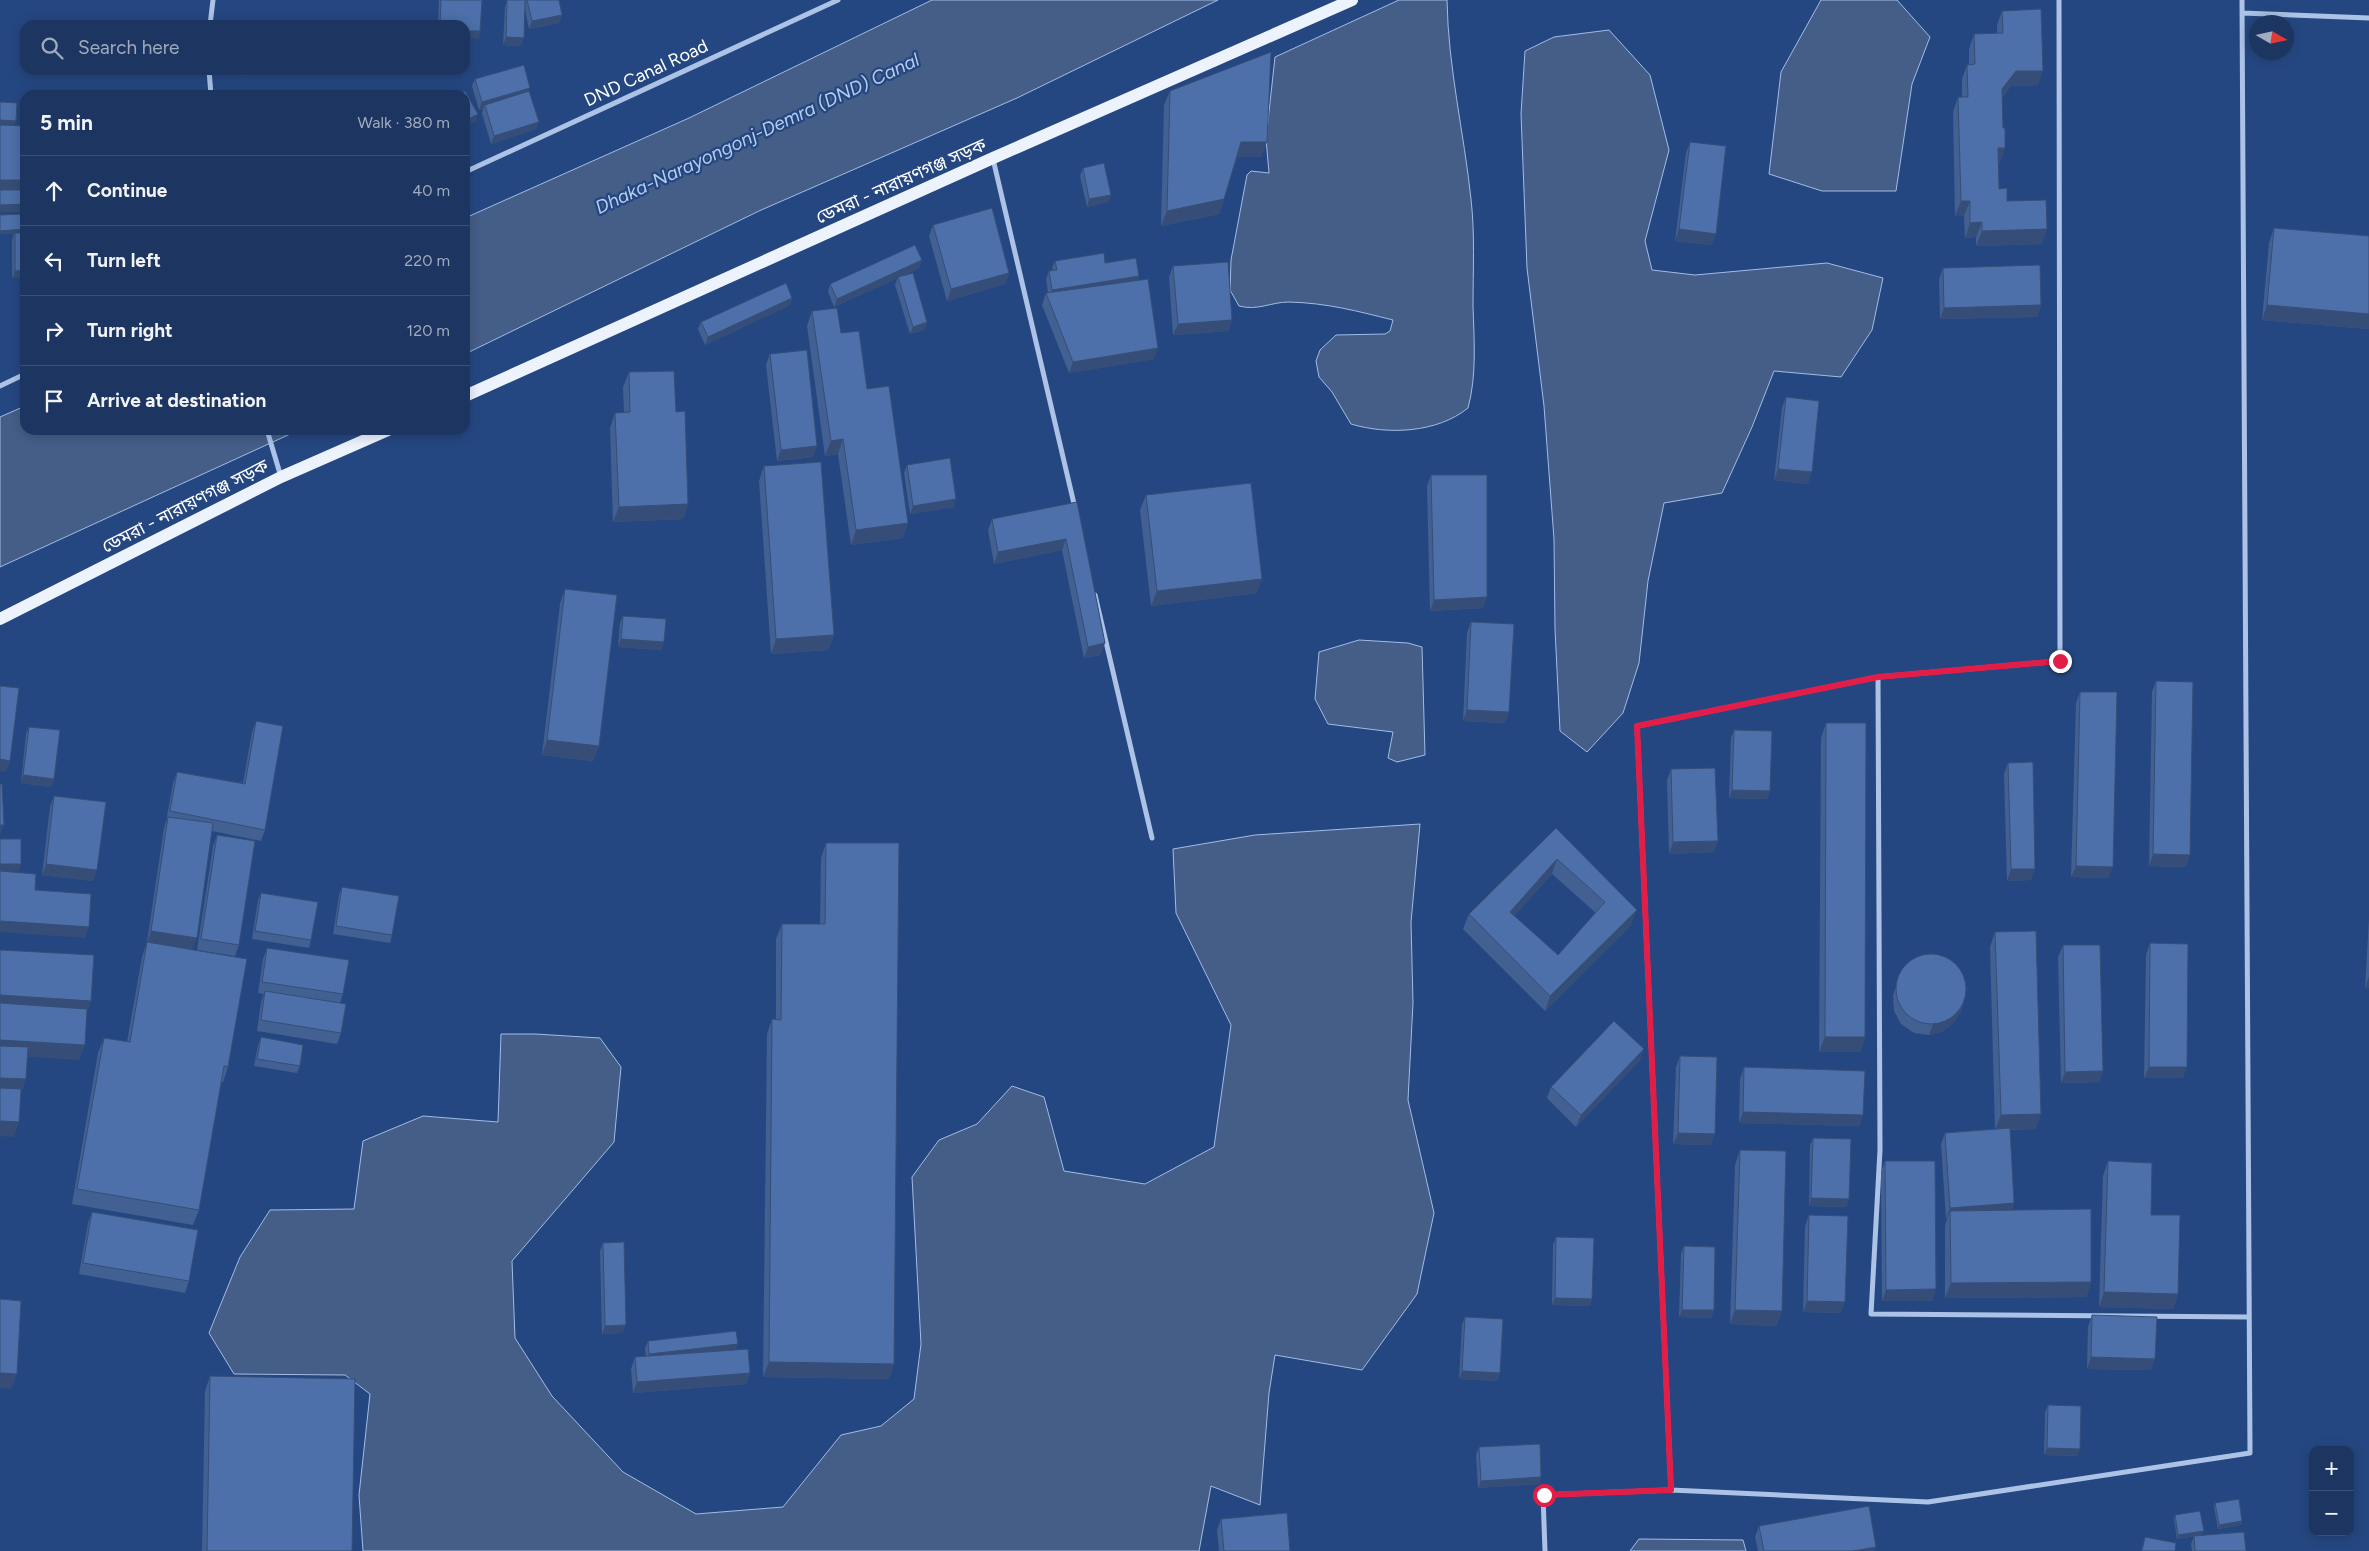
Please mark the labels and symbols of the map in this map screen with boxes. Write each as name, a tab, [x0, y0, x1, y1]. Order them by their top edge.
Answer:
north arrow	[2249, 15, 2294, 60]
street label: DND Canal Road	[580, 35, 712, 111]
water label: Dhaka-Narayongonj-Demra (DND) Canal	[591, 48, 924, 219]
street label: ডেমরা - নারায়ণগঞ্জ সড়ক	[812, 133, 990, 229]
street label: ডেমরা - নারায়ণগঞ্জ সড়ক	[98, 454, 272, 558]
route end	[2049, 650, 2072, 673]
route start	[1533, 1484, 1556, 1507]

